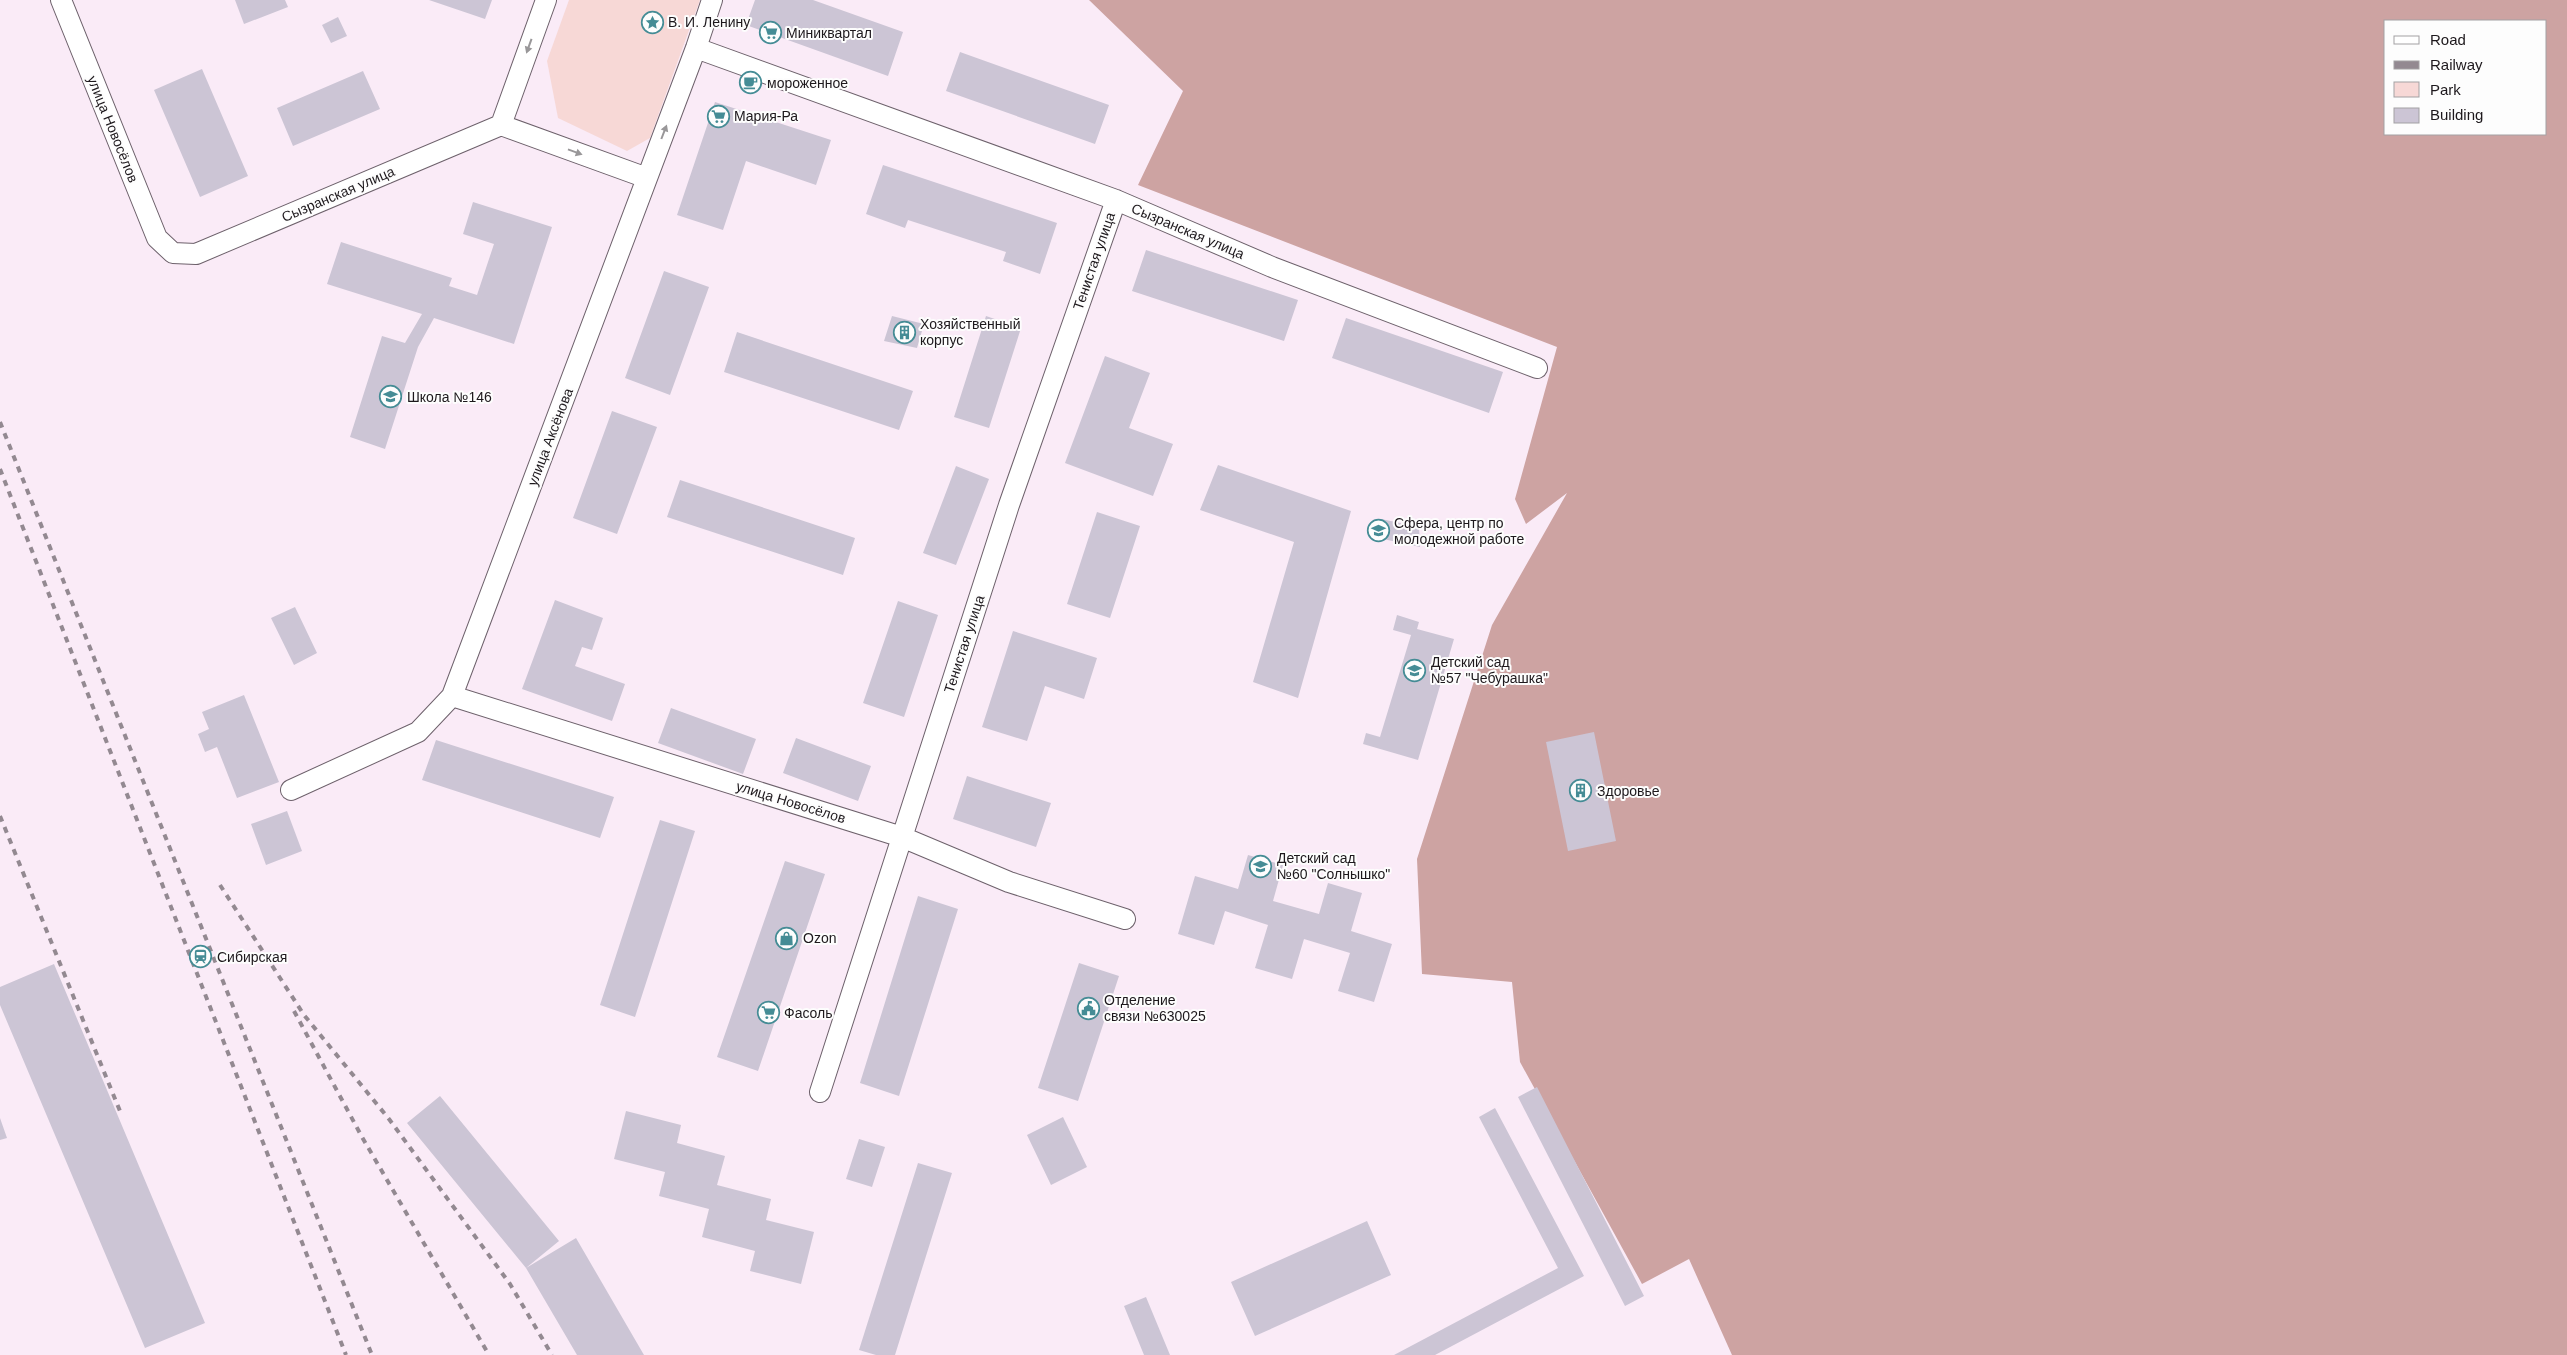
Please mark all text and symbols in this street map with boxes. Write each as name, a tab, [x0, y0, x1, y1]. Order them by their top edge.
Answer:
place icon: В. И. Ленину	[640, 10, 664, 34]
place label: В. И. Ленину	[668, 14, 750, 30]
legend	[2384, 20, 2547, 135]
supermarket icon: Миниквартал	[758, 21, 782, 45]
place label: Миниквартал	[786, 25, 872, 41]
text: Road	[2430, 31, 2466, 48]
one-way arrow	[525, 39, 533, 54]
text: Railway	[2430, 56, 2483, 73]
cafe icon: мороженное	[739, 71, 763, 95]
street label: улица Новосёлов	[84, 73, 142, 185]
place label: мороженное	[767, 75, 848, 91]
text: Park	[2430, 81, 2461, 98]
supermarket icon: Мария-Ра	[706, 104, 730, 128]
text: Building	[2430, 106, 2483, 123]
place label: Мария-Ра	[734, 108, 798, 124]
one-way arrow	[661, 125, 669, 139]
one-way arrow	[568, 148, 583, 156]
street label: Сызранская улица	[279, 163, 397, 225]
street label: Сызранская улица	[1129, 200, 1247, 262]
street label: Тенистая улица	[1070, 210, 1118, 312]
place label: Хозяйственный корпус	[920, 316, 1020, 348]
building icon: Хозяйственный корпус	[892, 320, 916, 344]
school or university icon: Школа №146	[379, 385, 403, 409]
street label: улица Аксёнова	[524, 386, 576, 488]
place label: Школа №146	[407, 389, 492, 405]
place label: Сфера, центр по молодежной работе	[1394, 515, 1525, 547]
school or university icon: Сфера, центр по молодежной работе	[1366, 519, 1390, 543]
street label: Тенистая улица	[941, 593, 987, 695]
place label: Детский сад №57 "Чебурашка"	[1431, 654, 1548, 686]
school or university icon: Детский сад №57 "Чебурашка"	[1403, 658, 1427, 682]
street label: улица Новосёлов	[734, 778, 848, 826]
building icon: Здоровье	[1569, 779, 1593, 803]
place label: Здоровье	[1597, 783, 1660, 799]
place label: Детский сад №60 "Солнышко"	[1277, 850, 1390, 882]
school or university icon: Детский сад №60 "Солнышко"	[1249, 854, 1273, 878]
shop icon: Ozon	[775, 926, 799, 950]
place label: Ozon	[803, 930, 836, 946]
station icon: Сибирская	[189, 945, 213, 969]
place label: Сибирская	[217, 949, 287, 965]
place label: Отделение связи №630025	[1104, 992, 1206, 1024]
public building icon: Отделение связи №630025	[1076, 996, 1100, 1020]
supermarket icon: Фасоль	[756, 1001, 780, 1025]
place label: Фасоль	[784, 1005, 833, 1021]

